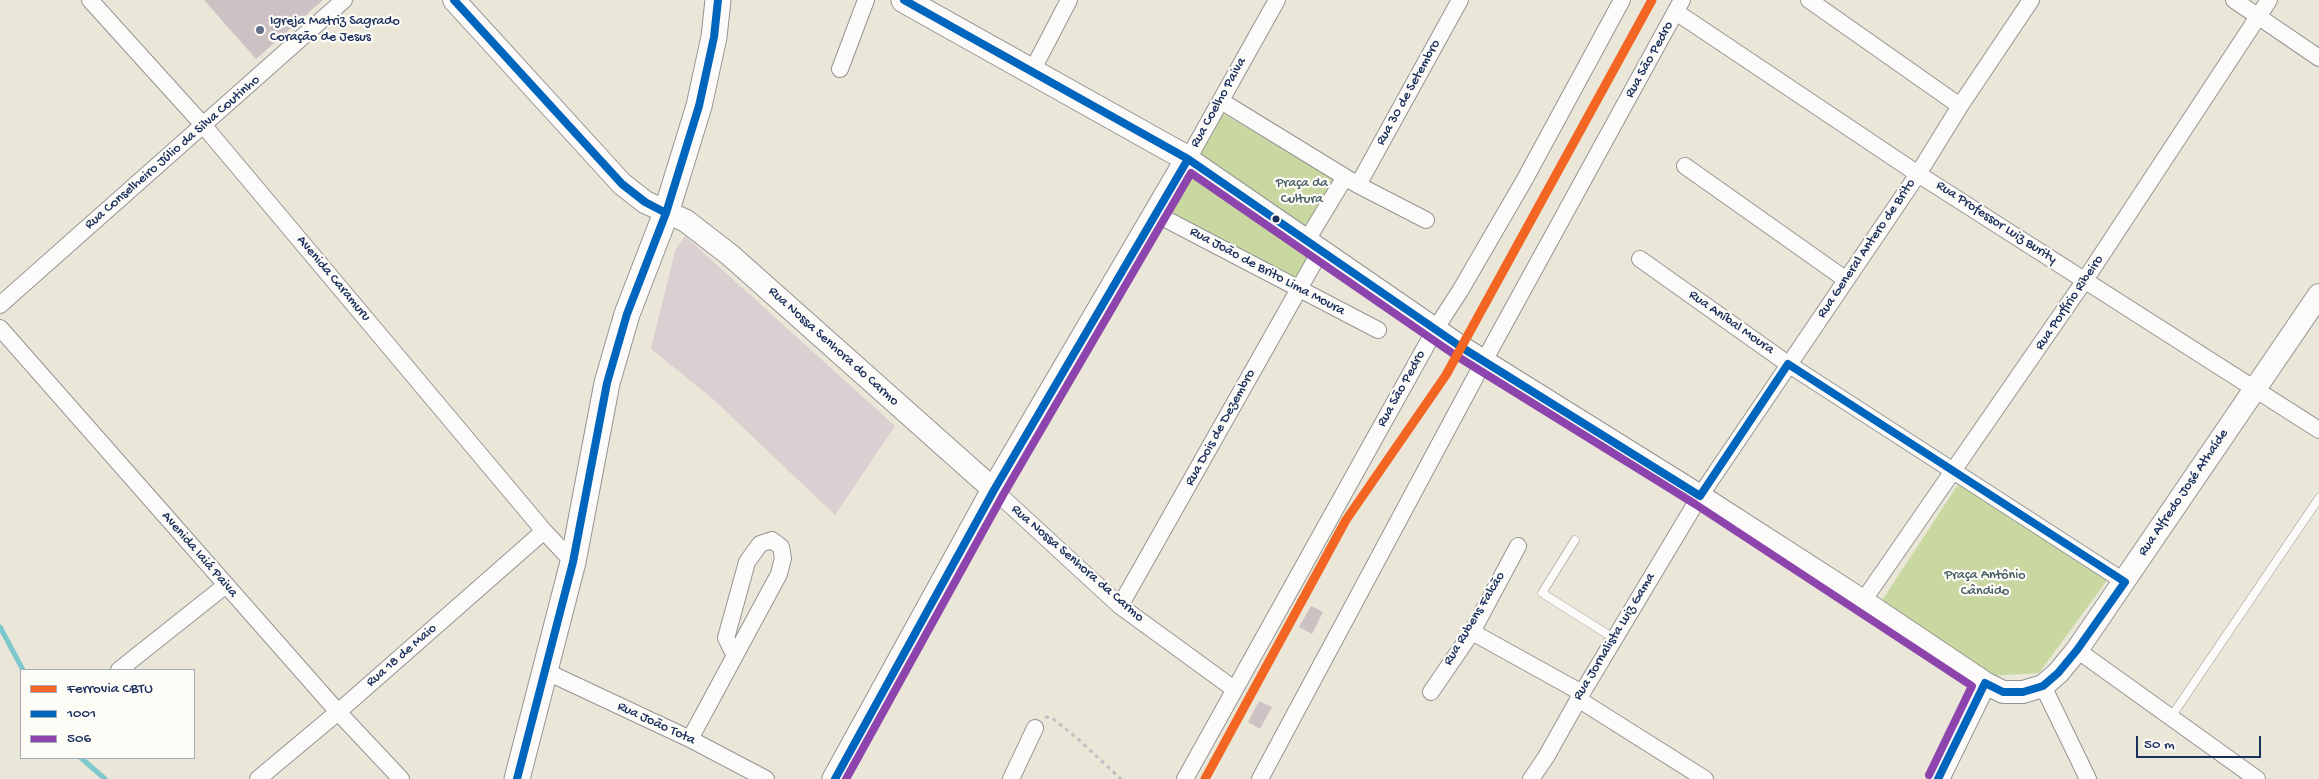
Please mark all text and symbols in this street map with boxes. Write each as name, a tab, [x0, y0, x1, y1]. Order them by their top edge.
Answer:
place label: Igreja Matriz Sagrado Coração de Jesus	[270, 14, 400, 46]
street label: Rua São Pedro	[1622, 19, 1678, 101]
marker: Igreja Matriz Sagrado Coração de Jesus	[254, 24, 266, 36]
street label: Rua 30 de Setembro	[1373, 37, 1445, 149]
street label: Rua Coelho Paiva	[1187, 55, 1251, 151]
street label: Rua Conselheiro Júlio da Silva Coutinho	[82, 72, 264, 234]
park label: Praça da Cultura	[1276, 176, 1328, 208]
street label: Rua General Antero de Brito	[1814, 176, 1920, 322]
street label: Rua Professor Luiz Burity	[1932, 178, 2060, 268]
unlabelled marker	[1271, 214, 1281, 224]
street label: Rua João de Brito Lima Moura	[1186, 224, 1348, 320]
street label: Avenida Caramuru	[292, 233, 374, 325]
street label: Rua Porfírio Ribeiro	[2032, 252, 2108, 354]
street label: Rua Nossa Senhora do Carmo	[764, 284, 902, 410]
street label: Rua Aníbal Moura	[1685, 287, 1777, 359]
street label: Rua São Pedro	[1374, 348, 1430, 430]
street label: Rua Dois de Dezembro	[1182, 367, 1260, 489]
street label: Rua Alfredo José Athaíde	[2135, 426, 2233, 560]
street label: Rua Nossa Senhora da Carmo	[1007, 502, 1147, 626]
street label: Avenida Iaiá Paiva	[157, 509, 241, 601]
park label: Praça Antônio Cândido	[1944, 568, 2026, 600]
street label: Rua Rubens Falcão	[1440, 569, 1510, 669]
street label: Rua Jornalista Luiz Gama	[1570, 570, 1660, 704]
street label: Rua 18 de Maio	[363, 621, 441, 691]
legend	[20, 669, 195, 759]
text: Ferrovia CBTU	[67, 680, 153, 698]
street label: Rua João Tota	[614, 699, 698, 749]
text: 1001	[67, 705, 96, 723]
scale bar	[2139, 726, 2264, 758]
text: 506	[67, 730, 91, 748]
text: 50 m	[2144, 736, 2175, 754]

